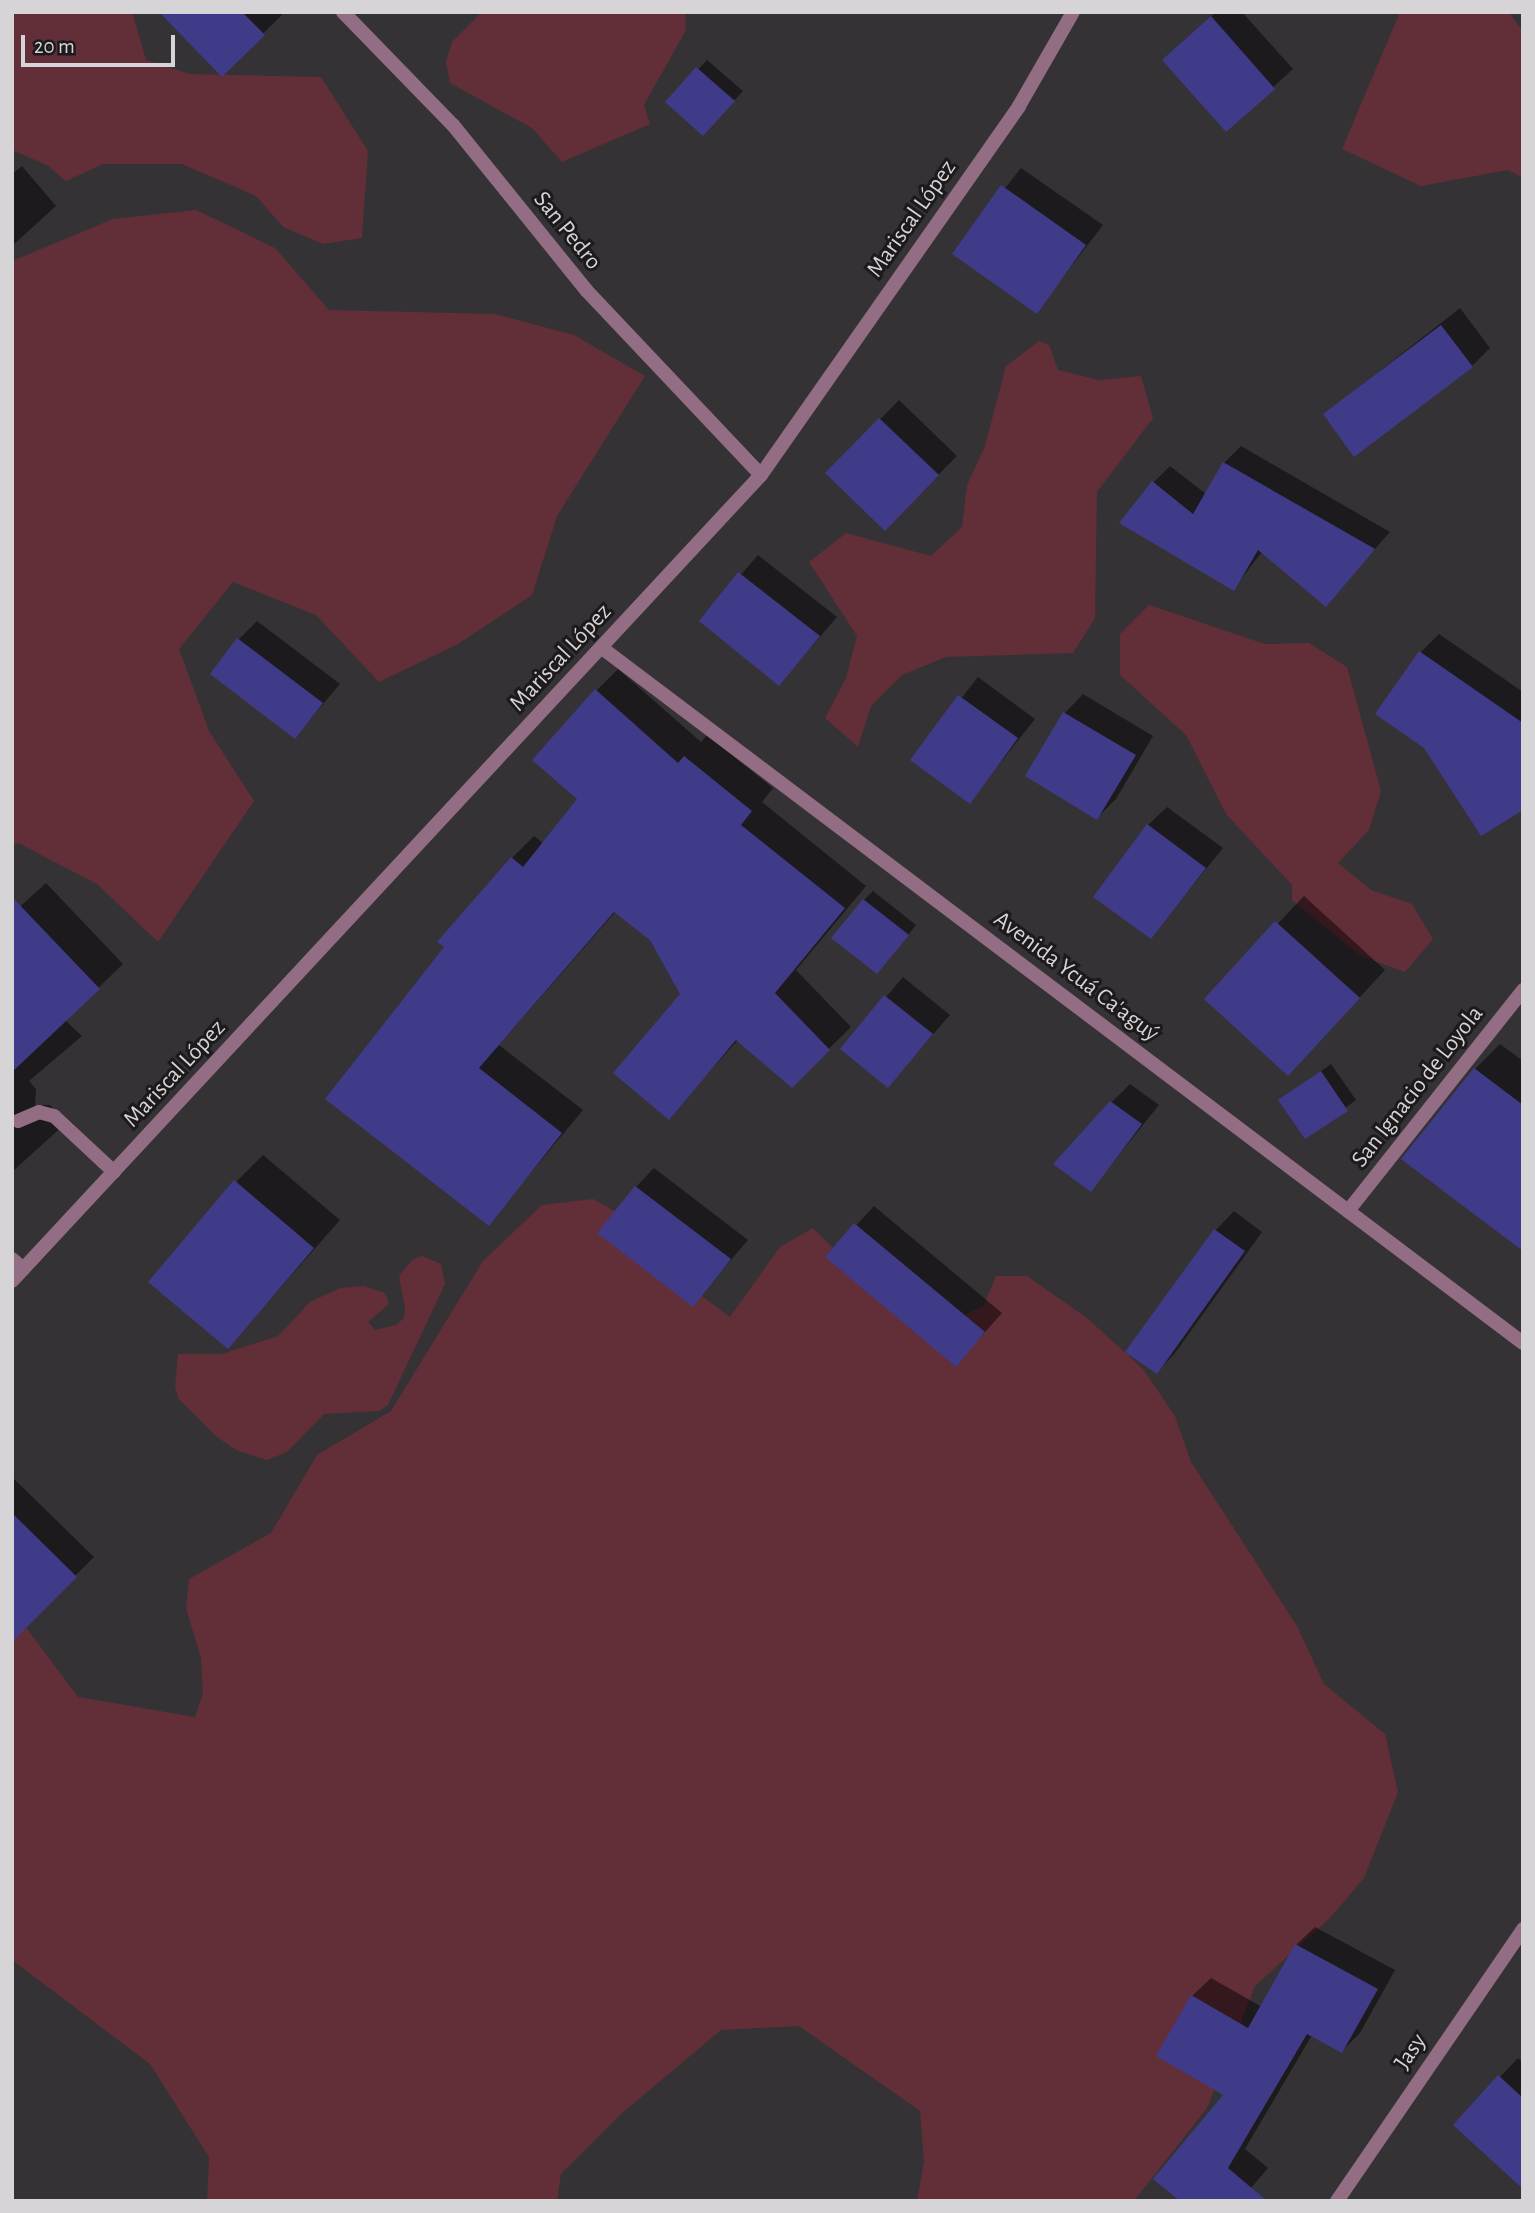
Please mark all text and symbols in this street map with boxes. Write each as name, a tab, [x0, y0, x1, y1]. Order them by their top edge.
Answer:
scale bar	[24, 21, 178, 65]
text: 20 m	[34, 36, 75, 57]
street label: Mariscal López	[861, 155, 963, 283]
street label: San Pedro	[527, 186, 607, 276]
street label: Mariscal López	[504, 598, 618, 718]
street label: Avenida Ycuá Ca'aguý	[988, 905, 1164, 1049]
street label: San Ignacio de Loyola	[1346, 1000, 1490, 1174]
street label: Mariscal López	[118, 1014, 232, 1134]
street label: Jasy	[1389, 2029, 1433, 2075]

